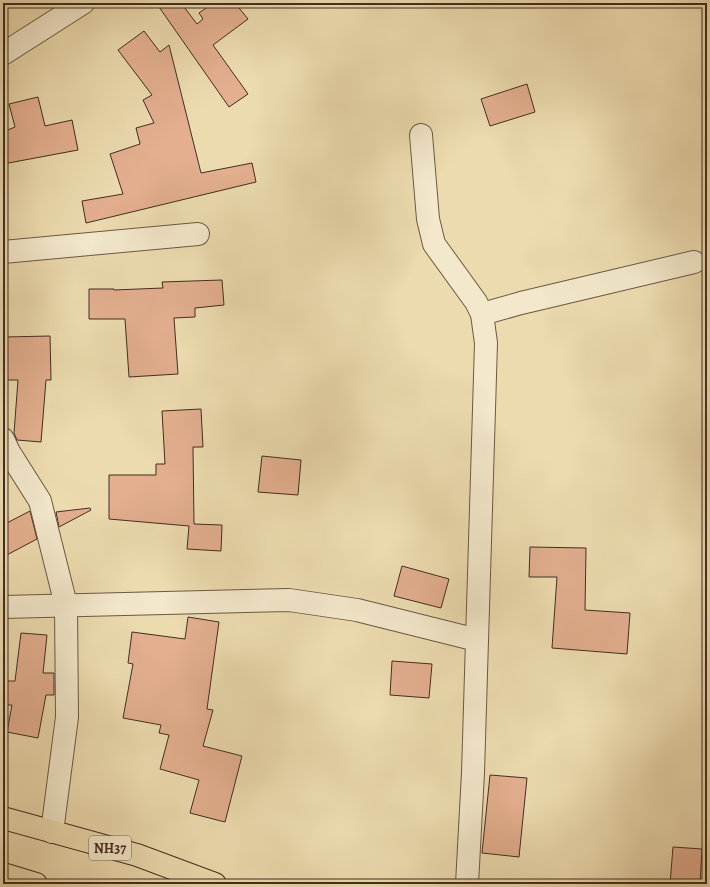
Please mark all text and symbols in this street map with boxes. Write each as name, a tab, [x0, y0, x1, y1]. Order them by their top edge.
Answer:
road number: NH37	[89, 836, 131, 860]

